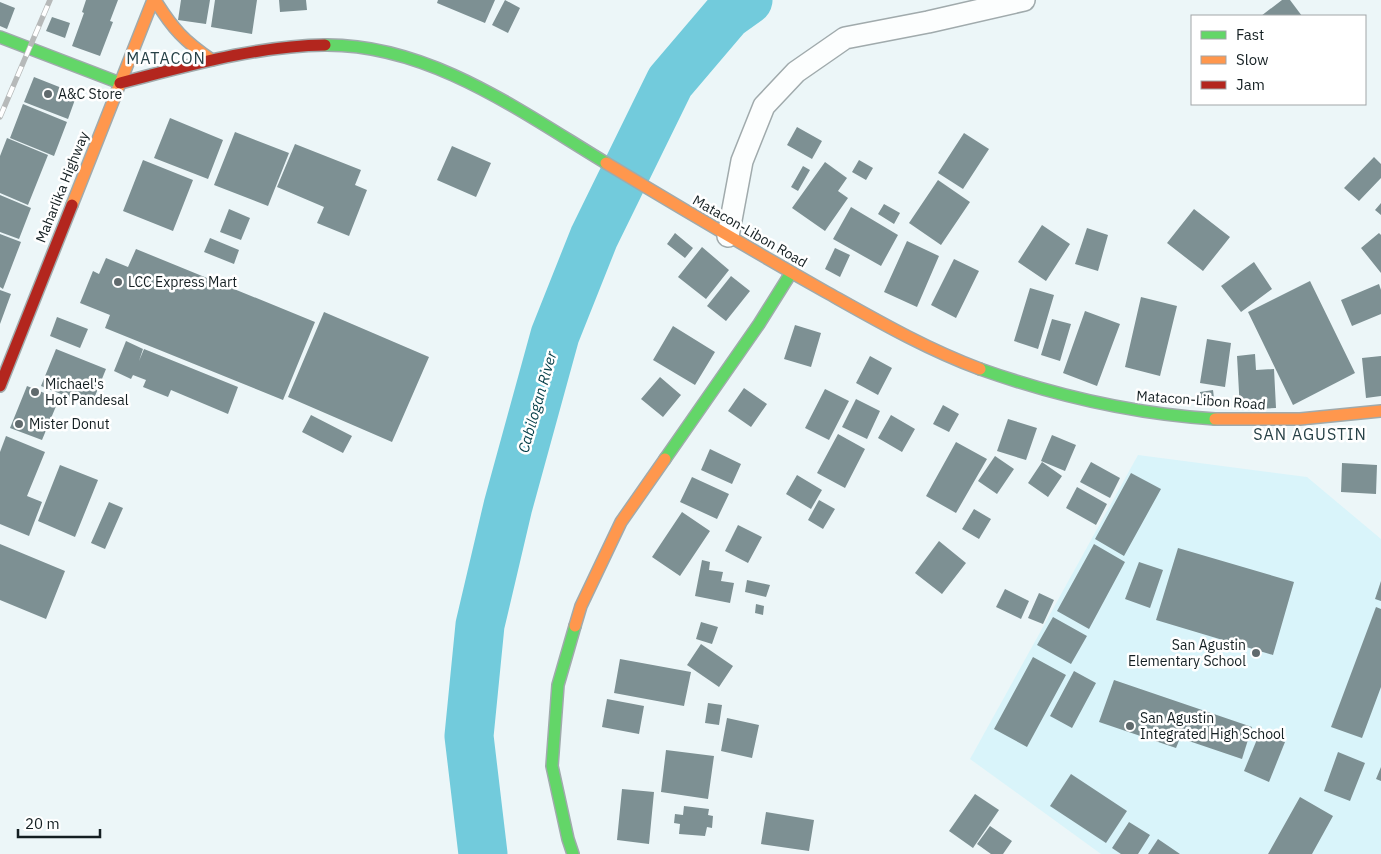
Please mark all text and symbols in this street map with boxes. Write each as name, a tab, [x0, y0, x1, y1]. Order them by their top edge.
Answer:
legend	[1191, 15, 1366, 105]
text: Fast	[1236, 25, 1264, 44]
district label: MATACON	[126, 48, 206, 68]
text: Slow	[1236, 50, 1269, 69]
text: Jam	[1236, 75, 1265, 94]
place label: A&C Store	[58, 85, 122, 103]
marker: A&C Store	[42, 88, 54, 100]
street label: Maharlika Highway	[31, 129, 93, 245]
street label: Matacon-Libon Road	[689, 191, 811, 271]
place label: LCC Express Mart	[128, 273, 237, 291]
marker: LCC Express Mart	[112, 276, 124, 288]
water label: Cabilogan River	[513, 349, 561, 455]
place label: Michael's Hot Pandesal	[45, 375, 129, 409]
marker: Michael's Hot Pandesal	[29, 386, 41, 398]
street label: Matacon-Libon Road	[1136, 387, 1266, 413]
place label: Mister Donut	[29, 415, 110, 433]
marker: Mister Donut	[13, 418, 25, 430]
district label: SAN AGUSTIN	[1253, 424, 1367, 444]
place label: San Agustin Elementary School	[1128, 636, 1246, 670]
marker: San Agustin Elementary School	[1250, 647, 1262, 659]
place label: San Agustin Integrated High School	[1140, 709, 1285, 743]
marker: San Agustin Integrated High School	[1124, 720, 1136, 732]
scale bar	[18, 806, 100, 838]
text: 20 m	[25, 814, 60, 833]

